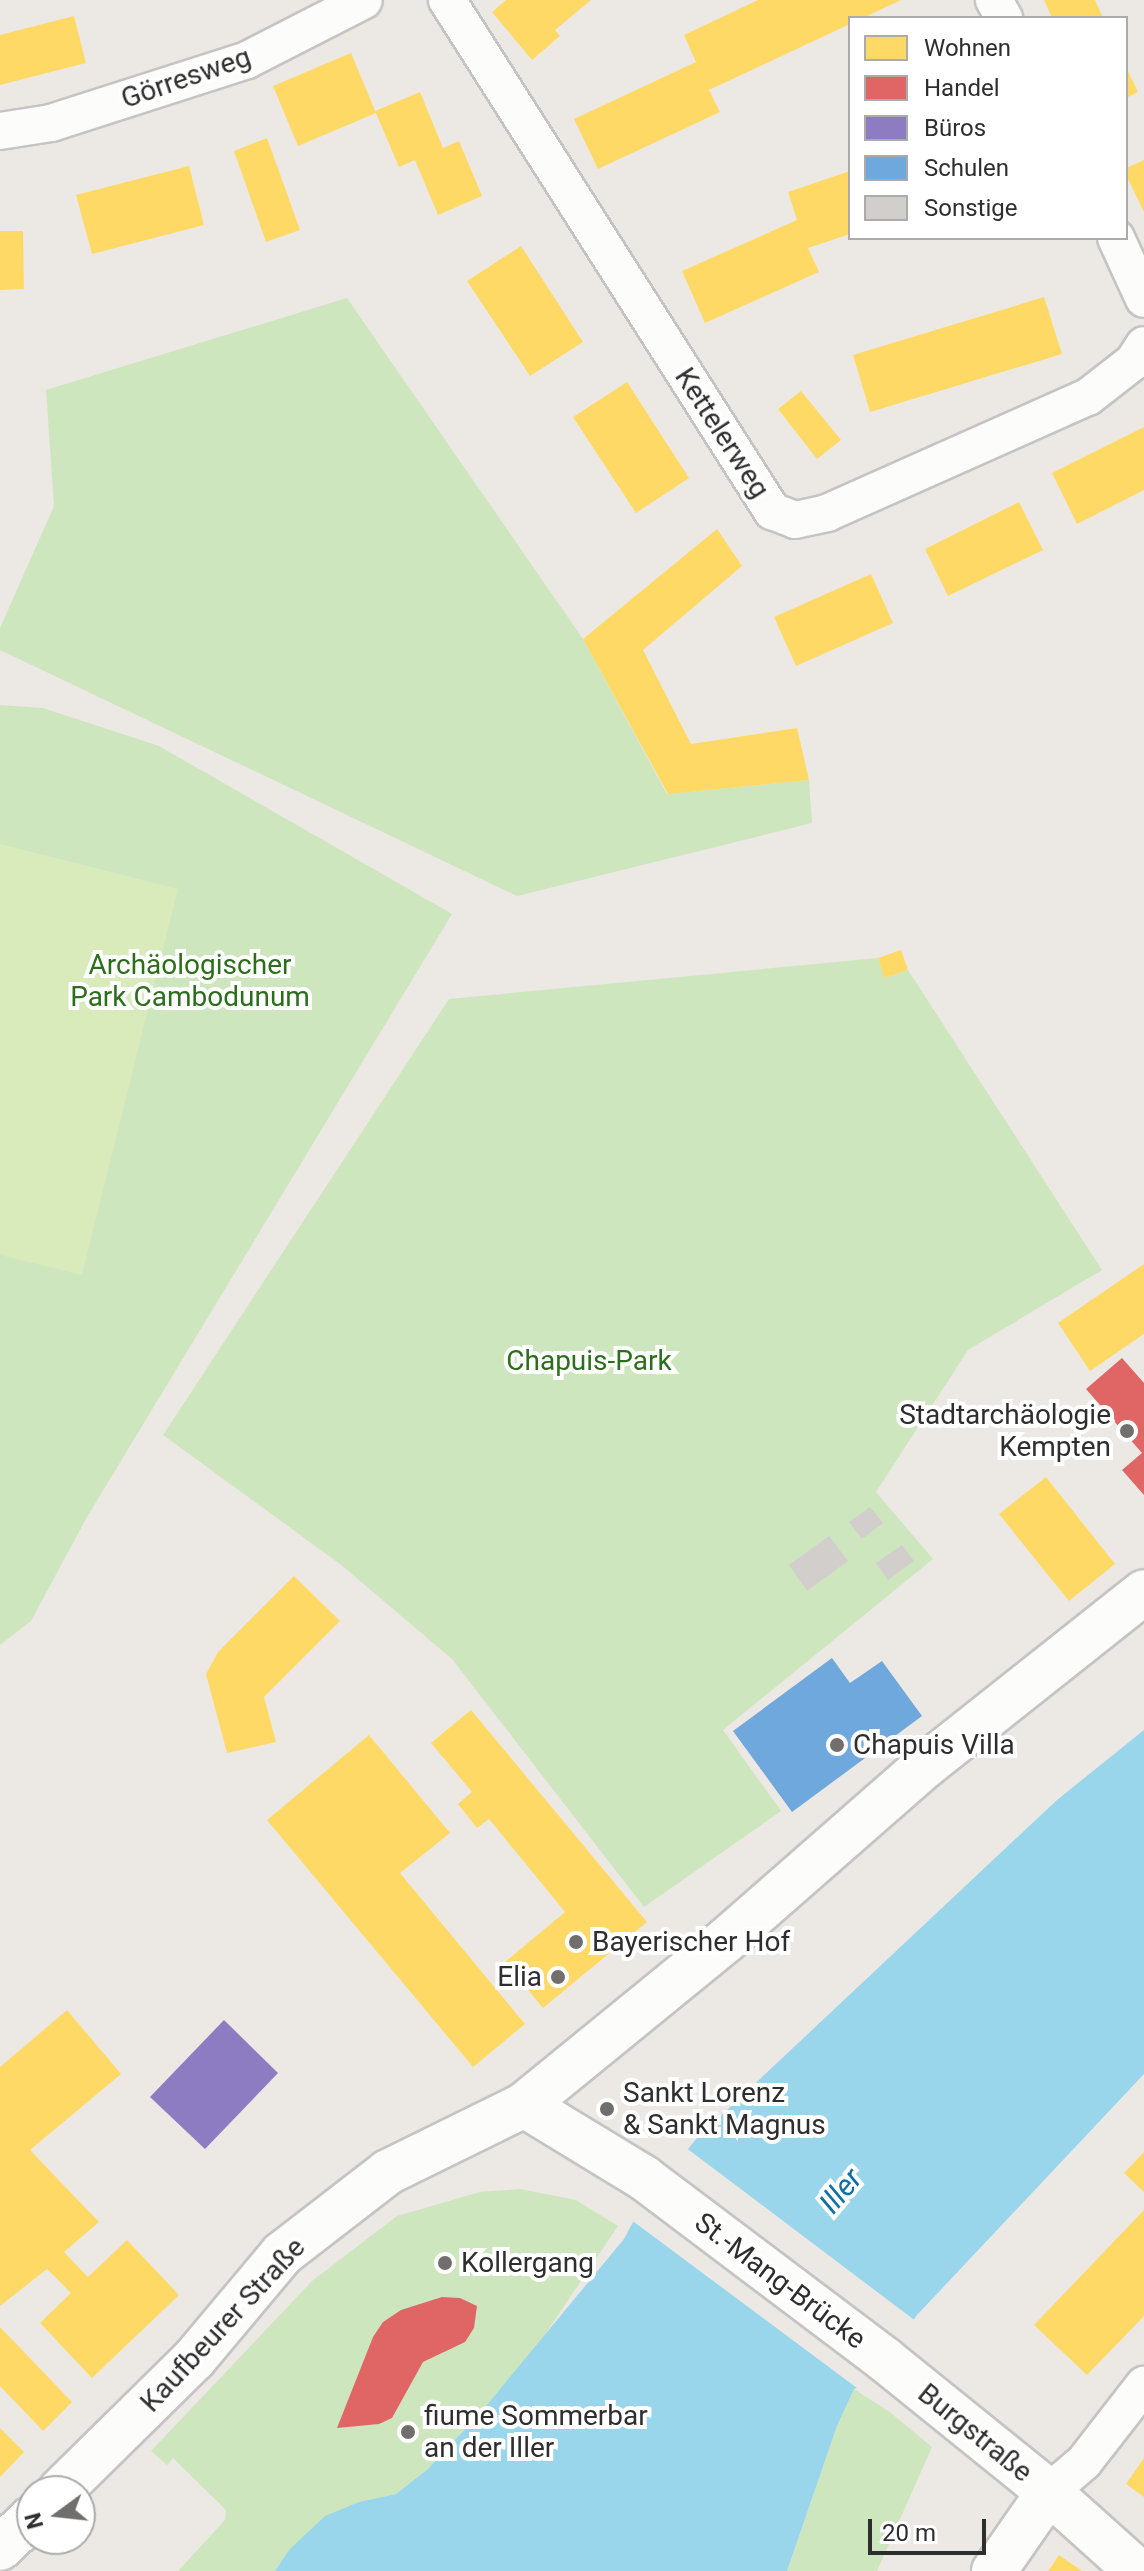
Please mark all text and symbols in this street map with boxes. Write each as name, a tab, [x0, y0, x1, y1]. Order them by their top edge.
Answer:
legend	[848, 16, 1128, 240]
text: Wohnen	[924, 34, 1011, 62]
street label: Görresweg	[117, 40, 255, 116]
text: Handel	[924, 74, 1000, 102]
text: Büros	[924, 114, 986, 142]
text: Schulen	[924, 154, 1009, 182]
text: Sonstige	[924, 194, 1017, 222]
street label: Kettelerweg	[668, 362, 776, 504]
park label: Archäologischer Park Cambodunum	[70, 948, 310, 1014]
park label: Chapuis-Park	[506, 1344, 672, 1378]
place label: Stadtarchäologie Kempten	[899, 1398, 1111, 1464]
marker: Stadtarchäologie Kempten	[1118, 1422, 1136, 1440]
place label: Chapuis Villa	[853, 1728, 1015, 1762]
marker: Chapuis Villa	[828, 1736, 846, 1754]
place label: Bayerischer Hof	[592, 1925, 790, 1959]
marker: Bayerischer Hof	[567, 1933, 585, 1951]
place label: Elia	[497, 1960, 542, 1994]
marker: Elia	[549, 1968, 567, 1986]
place label: Sankt Lorenz & Sankt Magnus	[623, 2076, 826, 2142]
marker: Sankt Lorenz & Sankt Magnus	[598, 2100, 616, 2118]
water label: Iller	[812, 2161, 870, 2221]
street label: St.-Mang-Brücke	[688, 2206, 872, 2356]
street label: Kaufbeurer Straße	[134, 2231, 312, 2419]
place label: Kollergang	[461, 2246, 594, 2280]
marker: Kollergang	[436, 2254, 454, 2272]
street label: Burgstraße	[911, 2377, 1039, 2489]
place label: fiume Sommerbar an der Iller	[424, 2399, 648, 2465]
marker: fiume Sommerbar an der Iller	[399, 2423, 417, 2441]
north arrow	[16, 2475, 96, 2555]
scale bar	[872, 2503, 990, 2553]
text: N	[20, 2510, 48, 2532]
text: 20 m	[882, 2519, 936, 2547]

